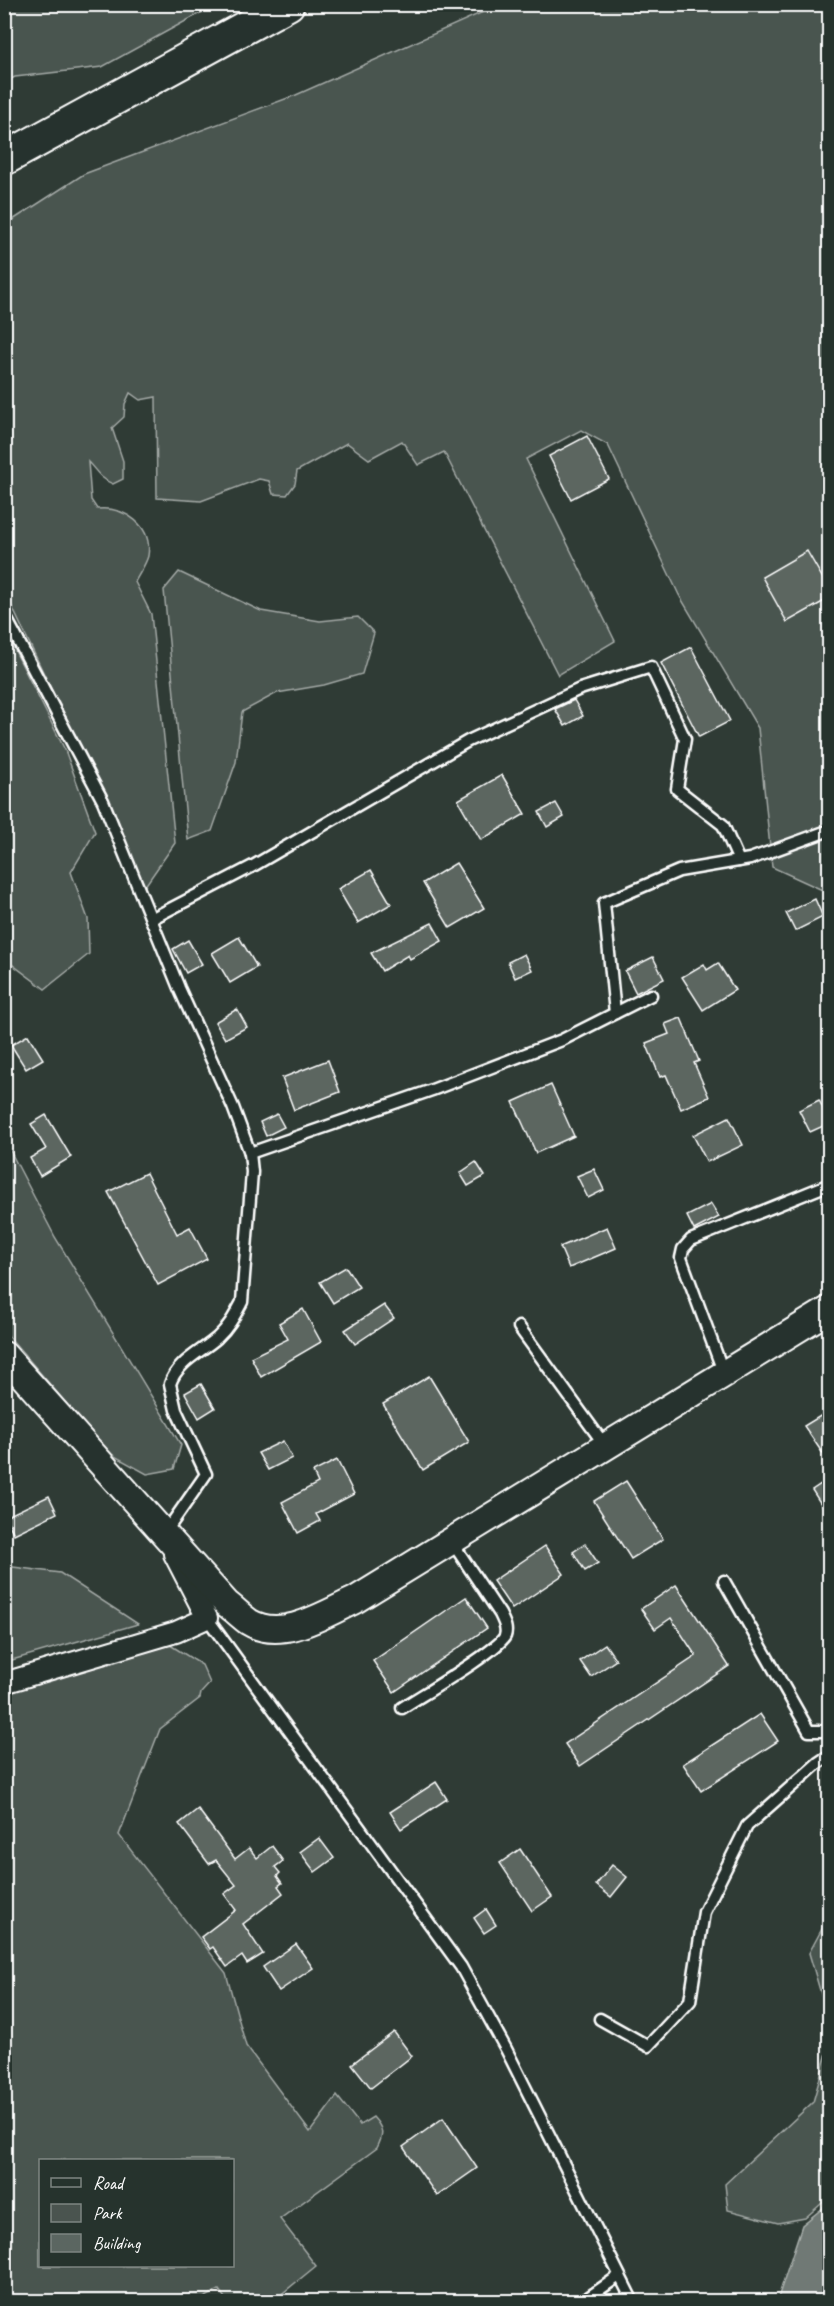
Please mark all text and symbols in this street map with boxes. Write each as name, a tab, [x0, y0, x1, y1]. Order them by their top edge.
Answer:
legend	[39, 2159, 234, 2267]
text: Road	[93, 2172, 126, 2194]
text: Park	[93, 2202, 123, 2224]
text: Building	[93, 2232, 142, 2254]

